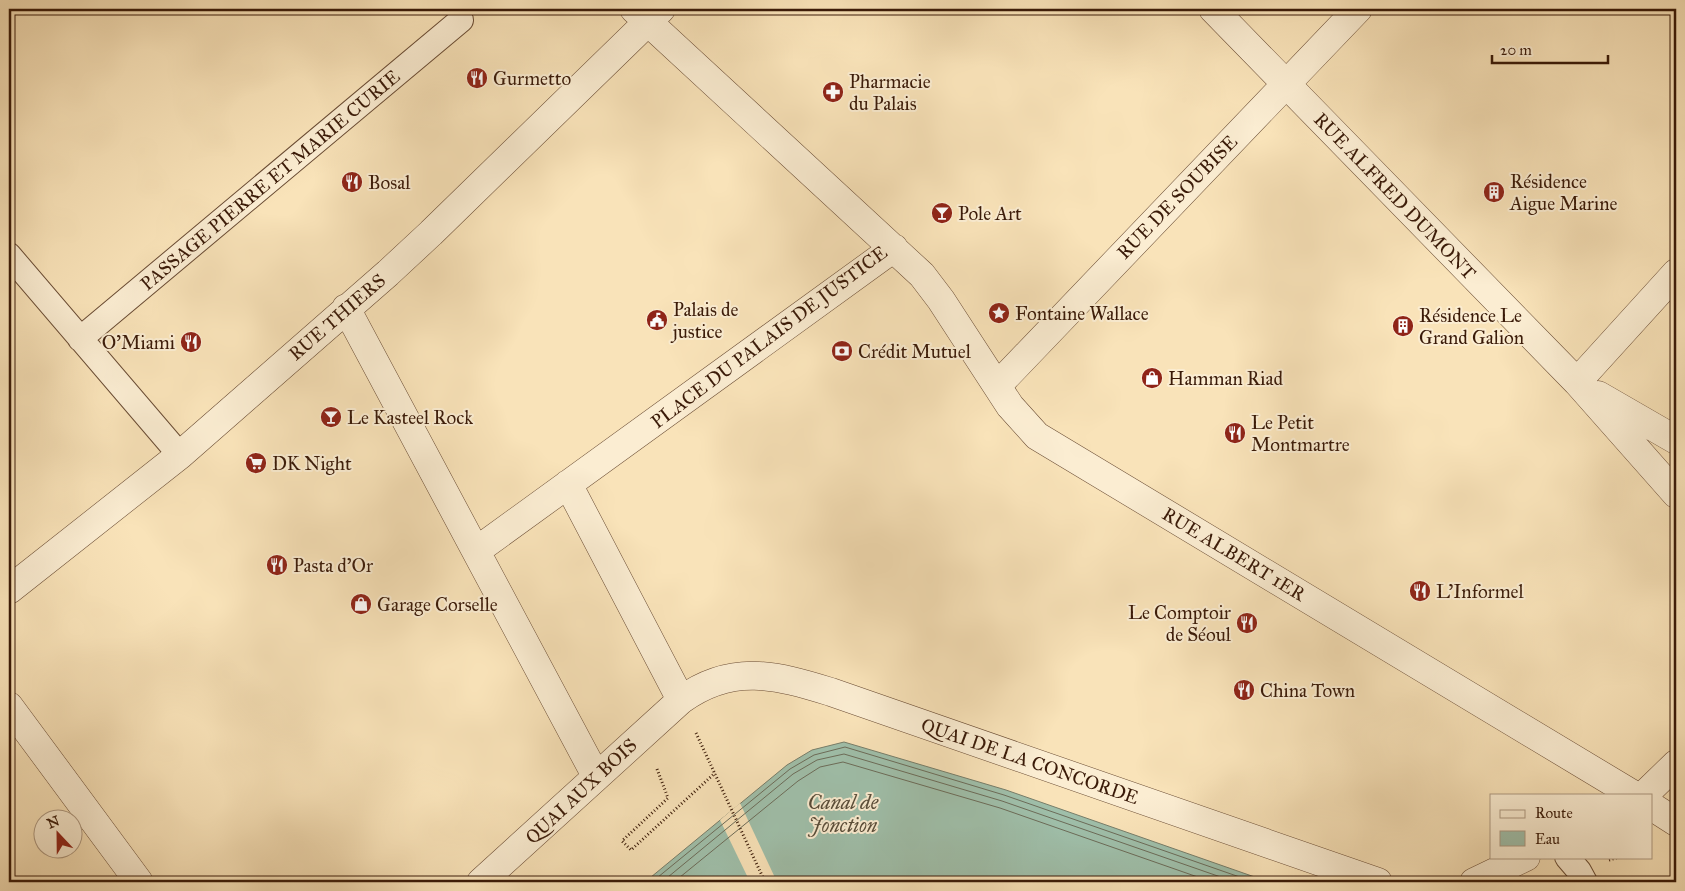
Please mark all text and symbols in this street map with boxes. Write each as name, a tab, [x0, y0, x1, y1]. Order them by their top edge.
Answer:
scale bar	[1492, 32, 1609, 64]
text: 20 m	[1500, 41, 1532, 59]
street label: PASSAGE PIERRE ET MARIE CURIE	[136, 64, 405, 295]
restaurant icon: Gurmetto	[465, 66, 489, 90]
place label: Gurmetto	[493, 67, 571, 90]
place label: Pharmacie du Palais	[849, 70, 931, 115]
pharmacy icon: Pharmacie du Palais	[821, 80, 845, 104]
street label: RUE ALFRED DUMONT	[1309, 108, 1481, 284]
street label: RUE DE SOUBISE	[1112, 130, 1242, 264]
restaurant icon: Bosal	[340, 170, 364, 194]
place label: Résidence Aigue Marine	[1509, 170, 1617, 216]
place label: Bosal	[368, 171, 411, 194]
building icon: Résidence Aigue Marine	[1482, 180, 1506, 204]
bar icon: Pole Art	[930, 201, 954, 225]
place label: Pole Art	[958, 202, 1022, 225]
street label: PLACE DU PALAIS DE JUSTICE	[646, 240, 892, 434]
street label: RUE THIERS	[284, 269, 390, 365]
place label: Palais de justice	[670, 298, 739, 343]
place icon: Fontaine Wallace	[987, 301, 1011, 325]
place label: Fontaine Wallace	[1015, 302, 1149, 325]
place label: Résidence Le Grand Galion	[1419, 304, 1524, 349]
public building icon: Palais de justice	[645, 308, 669, 332]
building icon: Résidence Le Grand Galion	[1391, 314, 1415, 338]
restaurant icon: O'Miami	[179, 330, 203, 354]
place label: O'Miami	[102, 331, 175, 354]
bank icon: Crédit Mutuel	[830, 339, 854, 363]
place label: Crédit Mutuel	[858, 340, 972, 363]
shop icon: Hamman Riad	[1140, 366, 1164, 390]
place label: Hamman Riad	[1168, 367, 1283, 390]
bar icon: Le Kasteel Rock	[319, 405, 343, 429]
place label: Le Kasteel Rock	[347, 406, 473, 429]
place label: Le Petit Montmartre	[1251, 411, 1350, 456]
restaurant icon: Le Petit Montmartre	[1223, 421, 1247, 445]
supermarket icon: DK Night	[244, 451, 268, 475]
place label: DK Night	[272, 452, 352, 476]
street label: RUE ALBERT 1ER	[1158, 502, 1310, 606]
restaurant icon: Pasta d'Or	[265, 553, 289, 577]
place label: Pasta d'Or	[293, 554, 374, 577]
restaurant icon: L'Informel	[1408, 579, 1432, 603]
place label: L'Informel	[1436, 580, 1525, 603]
shop icon: Garage Corselle	[349, 592, 373, 616]
place label: Garage Corselle	[377, 593, 498, 617]
place label: Le Comptoir de Séoul	[1128, 601, 1232, 646]
restaurant icon: Le Comptoir de Séoul	[1235, 611, 1259, 635]
restaurant icon: China Town	[1232, 678, 1256, 702]
place label: China Town	[1260, 679, 1355, 702]
street label: QUAI DE LA CONCORDE	[918, 713, 1142, 809]
street label: QUAI AUX BOIS	[520, 733, 642, 849]
water label: Canal de Jonction	[808, 790, 879, 837]
legend	[1490, 794, 1652, 858]
text: Route	[1535, 804, 1573, 822]
north arrow	[32, 808, 82, 858]
text: N	[45, 812, 62, 833]
text: Eau	[1535, 830, 1560, 848]

